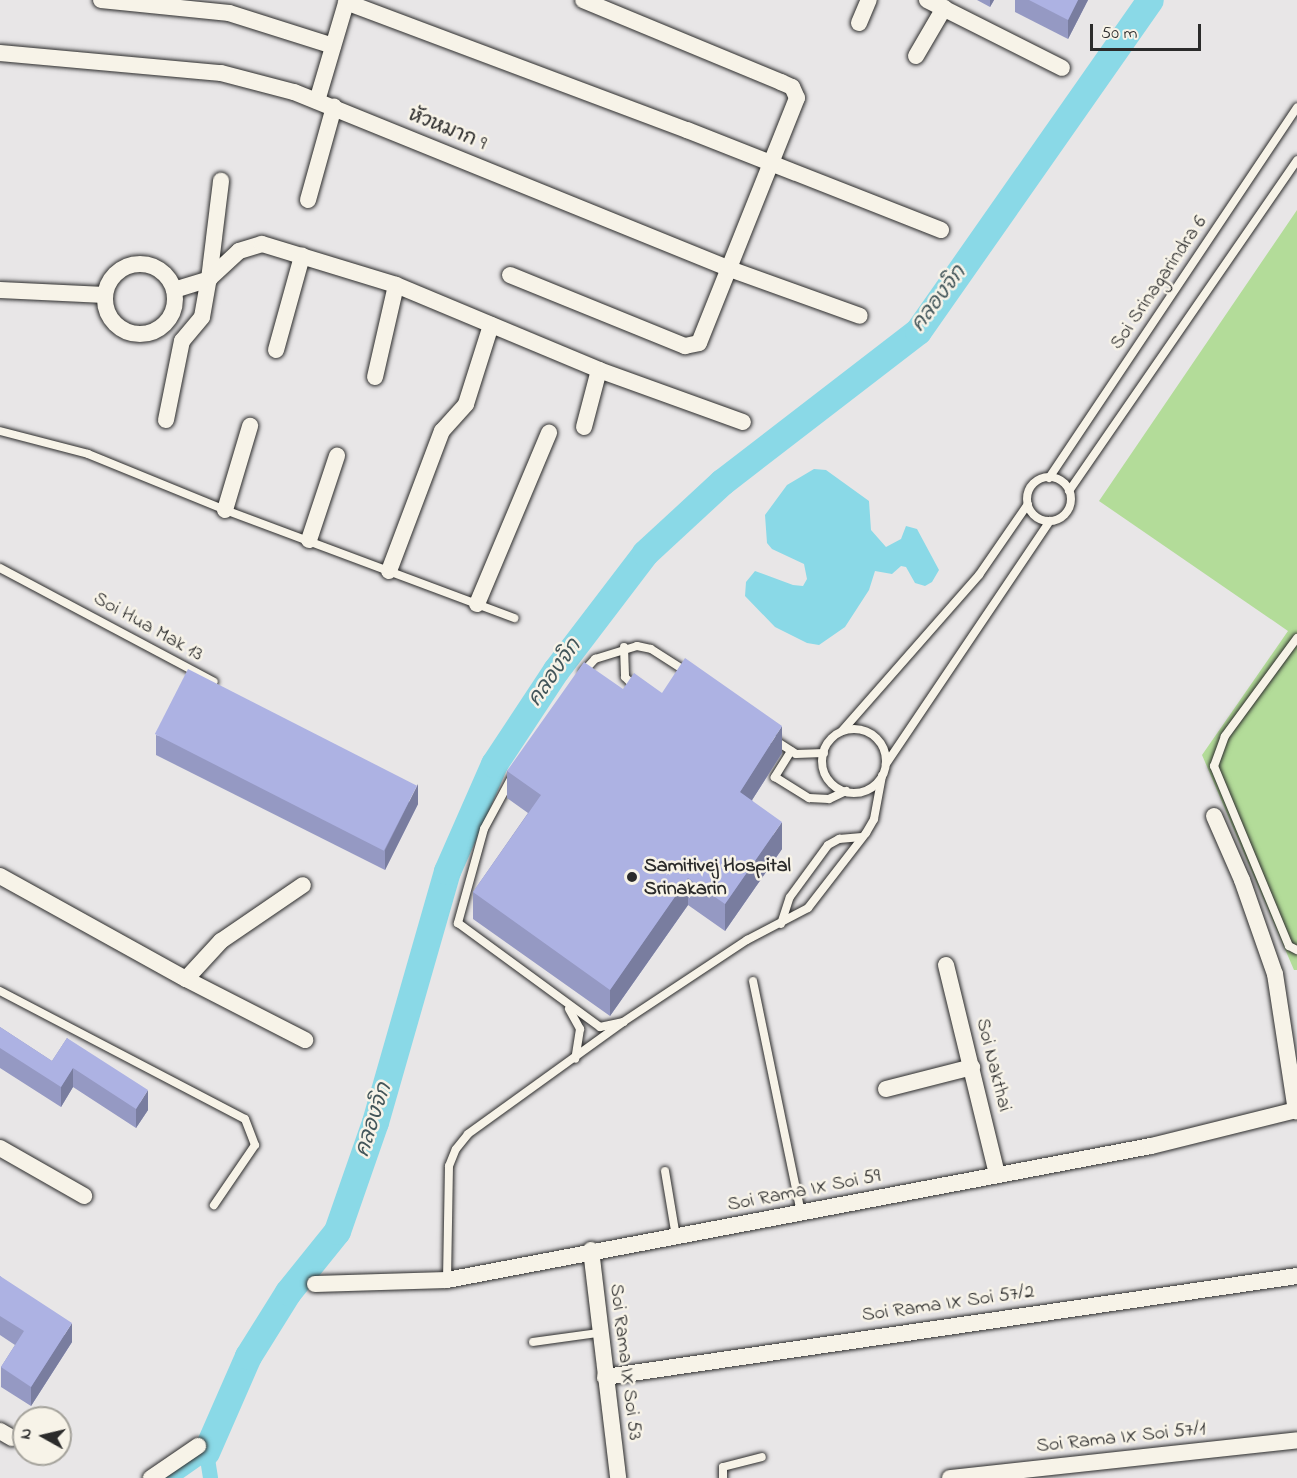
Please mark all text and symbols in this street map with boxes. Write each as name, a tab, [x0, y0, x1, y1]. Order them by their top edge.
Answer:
scale bar	[1093, 12, 1204, 50]
text: 50 m	[1101, 21, 1138, 47]
street label: หัวหมาก 9	[404, 103, 490, 157]
street label: Soi Srinagarindra 6	[1105, 211, 1213, 355]
water label: คลองจิก	[906, 261, 972, 337]
street label: Soi Hua Mak 13	[89, 587, 207, 667]
water label: คลองจิก	[523, 635, 587, 711]
place label: Samitivej Hospital Srinakarin	[644, 854, 791, 901]
marker: Samitivej Hospital Srinakarin	[625, 870, 639, 884]
street label: Soi Nakthai	[970, 1016, 1016, 1114]
water label: คลองจิก	[350, 1080, 398, 1160]
street label: Soi Rama IX Soi 59	[725, 1164, 883, 1218]
street label: Soi Rama IX Soi 57/2	[860, 1280, 1036, 1328]
street label: Soi Rama IX Soi 53	[603, 1282, 647, 1442]
north arrow	[12, 1406, 72, 1466]
street label: Soi Rama IX Soi 57/1	[1035, 1417, 1207, 1459]
text: N	[14, 1427, 39, 1441]

